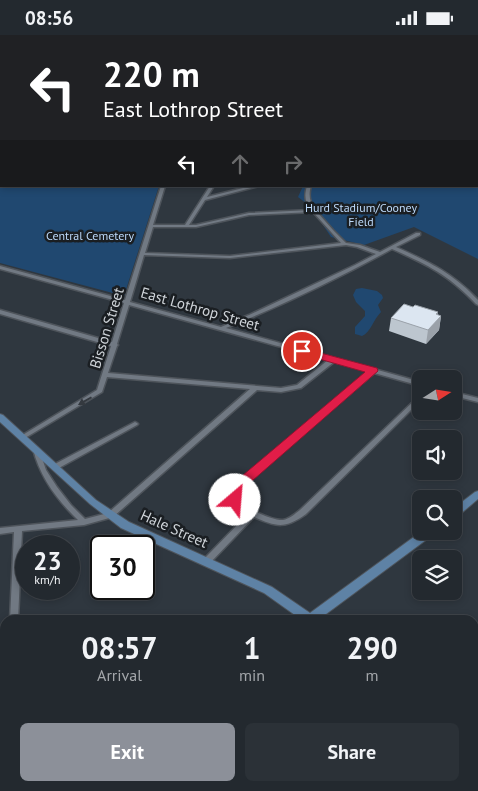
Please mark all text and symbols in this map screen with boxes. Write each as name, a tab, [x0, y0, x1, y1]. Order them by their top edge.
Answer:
text: 08:56	[25, 6, 73, 30]
text: 220 m	[103, 51, 200, 97]
icon: left	[20, 55, 85, 120]
text: East Lothrop Street	[103, 95, 283, 123]
icon: left	[173, 150, 201, 178]
icon: ahead	[226, 150, 254, 178]
icon: right	[279, 150, 307, 178]
park label: Hurd Stadium/Cooney Field	[305, 200, 417, 229]
park label: Central Cemetery	[46, 228, 134, 243]
street label: East Lothrop Street	[139, 282, 262, 335]
street label: Bisson Street	[85, 285, 128, 371]
pin	[281, 330, 323, 372]
icon: arrive	[288, 337, 316, 365]
north arrow	[412, 370, 462, 420]
map controls	[412, 370, 462, 600]
one-way arrow	[79, 396, 92, 405]
button: sound	[412, 430, 462, 480]
position arrow	[208, 473, 260, 525]
button: search	[412, 490, 462, 540]
street label: Hale Street	[138, 505, 211, 552]
speed limit sign: 30	[90, 535, 155, 600]
text: 23	[33, 545, 62, 577]
button: layers	[412, 550, 462, 600]
text: km/h	[34, 572, 61, 587]
text: 08:57	[81, 628, 158, 667]
text: 1	[244, 628, 261, 667]
text: 290	[346, 628, 398, 667]
text: Arrival	[97, 665, 142, 685]
text: min	[239, 665, 265, 685]
text: m	[366, 665, 379, 685]
button: Exit	[20, 723, 235, 781]
button: Share	[245, 723, 459, 781]

